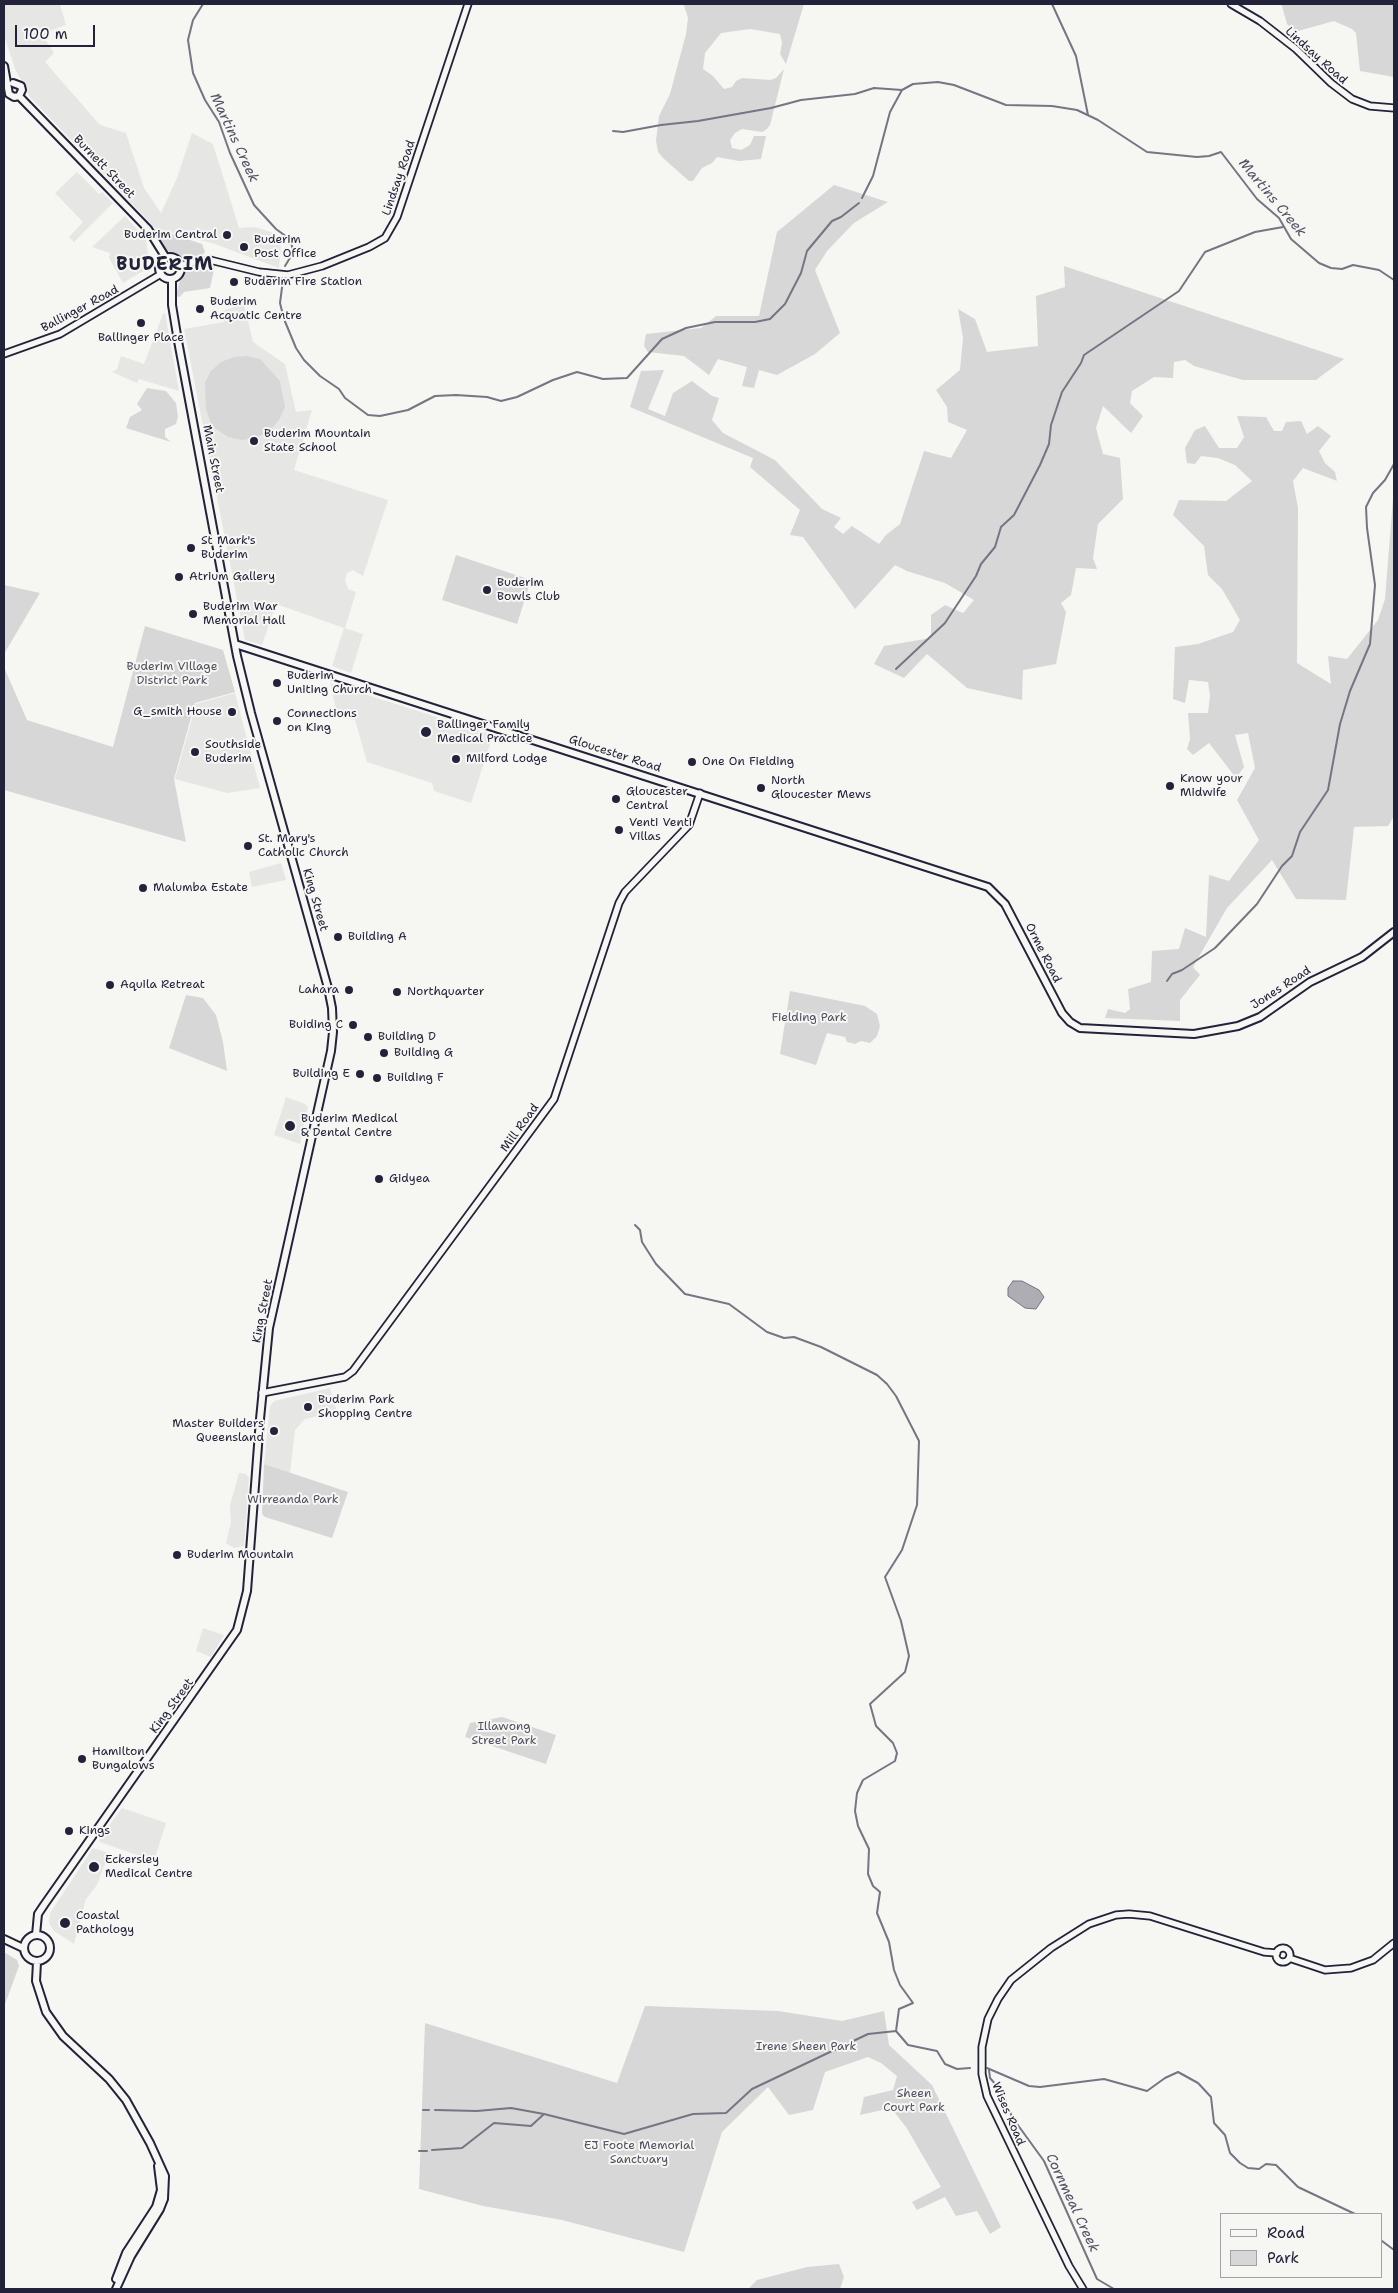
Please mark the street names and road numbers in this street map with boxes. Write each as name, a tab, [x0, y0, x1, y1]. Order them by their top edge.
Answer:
street label: Lindsay Road	[1282, 24, 1350, 88]
street label: Burnett Street	[70, 132, 138, 202]
street label: Lindsay Road	[379, 139, 419, 217]
street label: Ballinger Road	[39, 283, 121, 335]
street label: Main Street	[199, 424, 227, 494]
street label: Gloucester Road	[567, 732, 663, 776]
street label: King Street	[299, 867, 331, 933]
street label: Orme Road	[1022, 921, 1064, 985]
street label: Jones Road	[1248, 963, 1314, 1013]
street label: Mill Road	[498, 1101, 542, 1155]
street label: King Street	[250, 1278, 276, 1344]
street label: King Street	[147, 1676, 197, 1736]
street label: Wises Road	[988, 2080, 1028, 2148]

